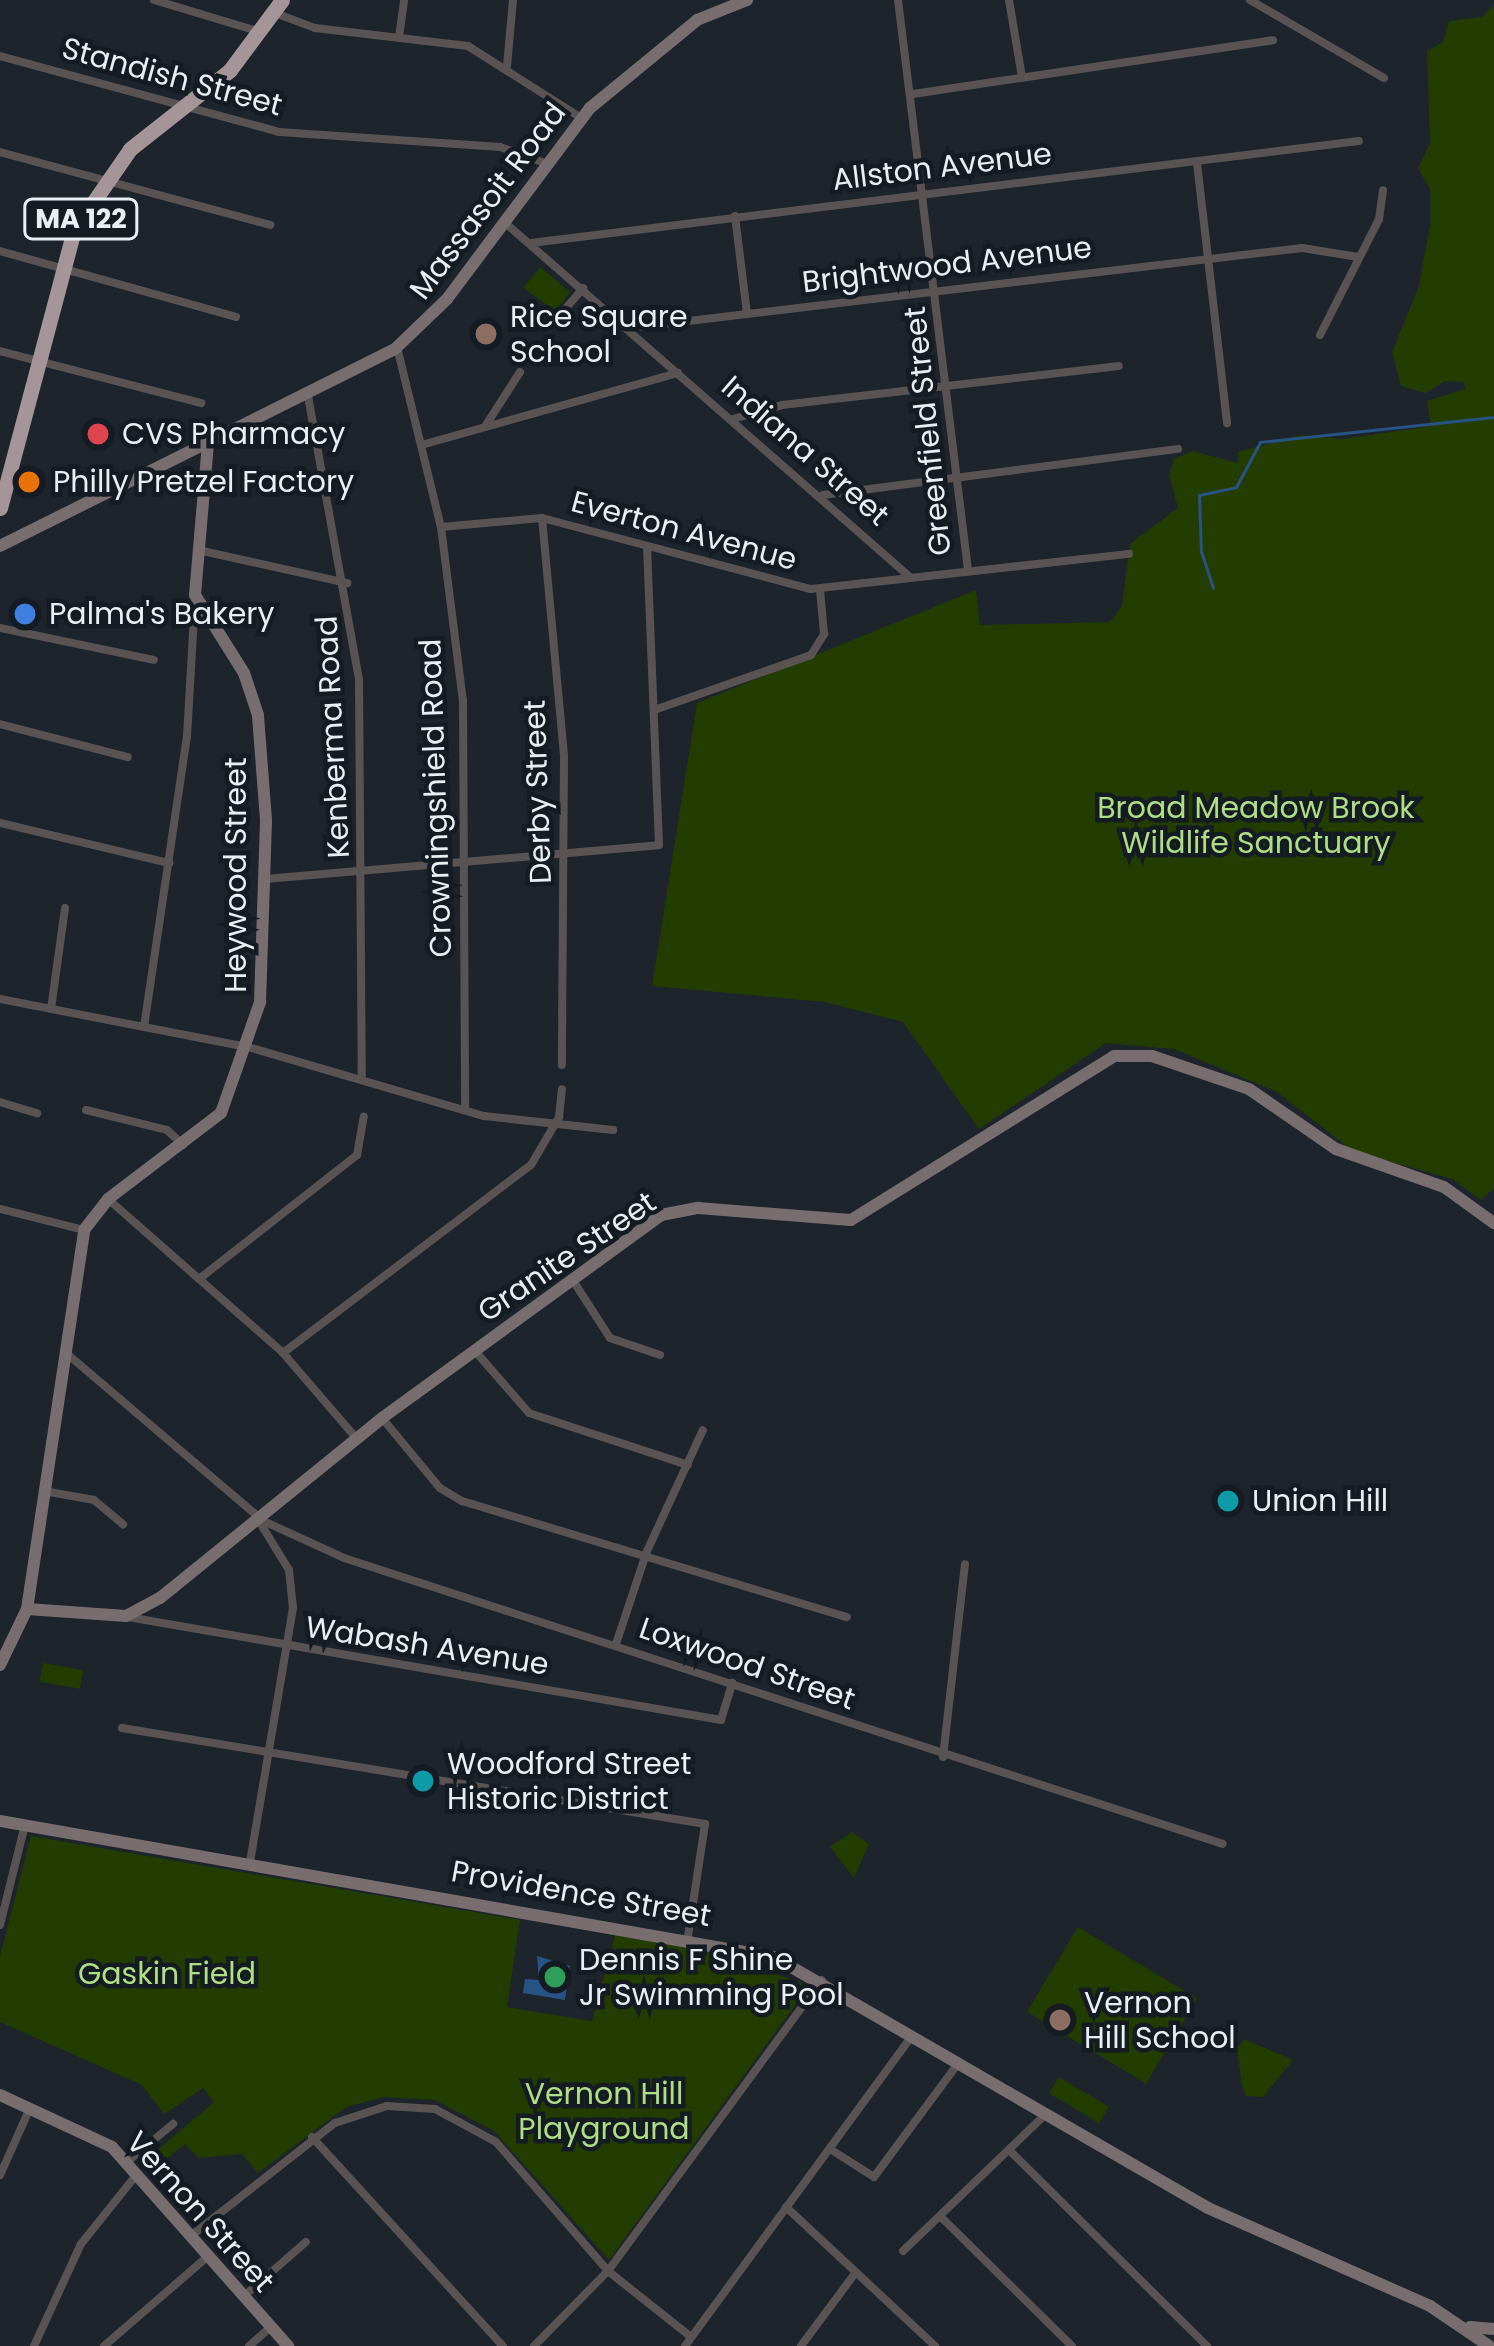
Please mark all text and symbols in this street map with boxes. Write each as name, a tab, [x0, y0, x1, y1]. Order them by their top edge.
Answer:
street label: Standish Street	[58, 30, 286, 124]
street label: Massasoit Road	[402, 96, 574, 306]
street label: Allston Avenue	[830, 136, 1054, 198]
road number: MA 122	[21, 198, 141, 240]
street label: Brightwood Avenue	[800, 229, 1094, 301]
place label: Rice Square School	[510, 299, 688, 370]
street label: Greenfield Street	[897, 305, 959, 557]
marker: Rice Square School	[473, 321, 499, 347]
street label: Indiana Street	[714, 369, 896, 533]
place label: CVS Pharmacy	[122, 416, 345, 452]
marker: CVS Pharmacy	[85, 421, 111, 447]
place label: Philly Pretzel Factory	[53, 464, 354, 500]
marker: Philly Pretzel Factory	[16, 469, 42, 495]
street label: Everton Avenue	[567, 484, 801, 578]
place label: Palma's Bakery	[49, 596, 274, 632]
marker: Palma's Bakery	[12, 601, 38, 627]
street label: Kenberma Road	[309, 615, 357, 859]
street label: Crowningshield Road	[412, 638, 460, 958]
street label: Derby Street	[517, 699, 559, 885]
street label: Heywood Street	[218, 757, 254, 993]
park label: Broad Meadow Brook Wildlife Sanctuary	[1097, 790, 1415, 860]
street label: Granite Street	[471, 1184, 663, 1330]
place label: Union Hill	[1252, 1483, 1388, 1519]
marker: Union Hill	[1215, 1488, 1241, 1514]
street label: Wabash Avenue	[303, 1609, 551, 1683]
street label: Loxwood Street	[634, 1610, 860, 1718]
place label: Woodford Street Historic District	[447, 1746, 691, 1816]
marker: Woodford Street Historic District	[410, 1768, 436, 1794]
street label: Providence Street	[449, 1853, 713, 1935]
place label: Dennis F Shine Jr Swimming Pool	[579, 1942, 844, 2012]
park label: Gaskin Field	[78, 1956, 256, 1992]
marker: Dennis F Shine Jr Swimming Pool	[542, 1964, 568, 1990]
place label: Vernon Hill School	[1084, 1985, 1236, 2056]
marker: Vernon Hill School	[1047, 2007, 1073, 2033]
park label: Vernon Hill Playground	[518, 2076, 690, 2146]
street label: Vernon Street	[119, 2124, 281, 2300]

